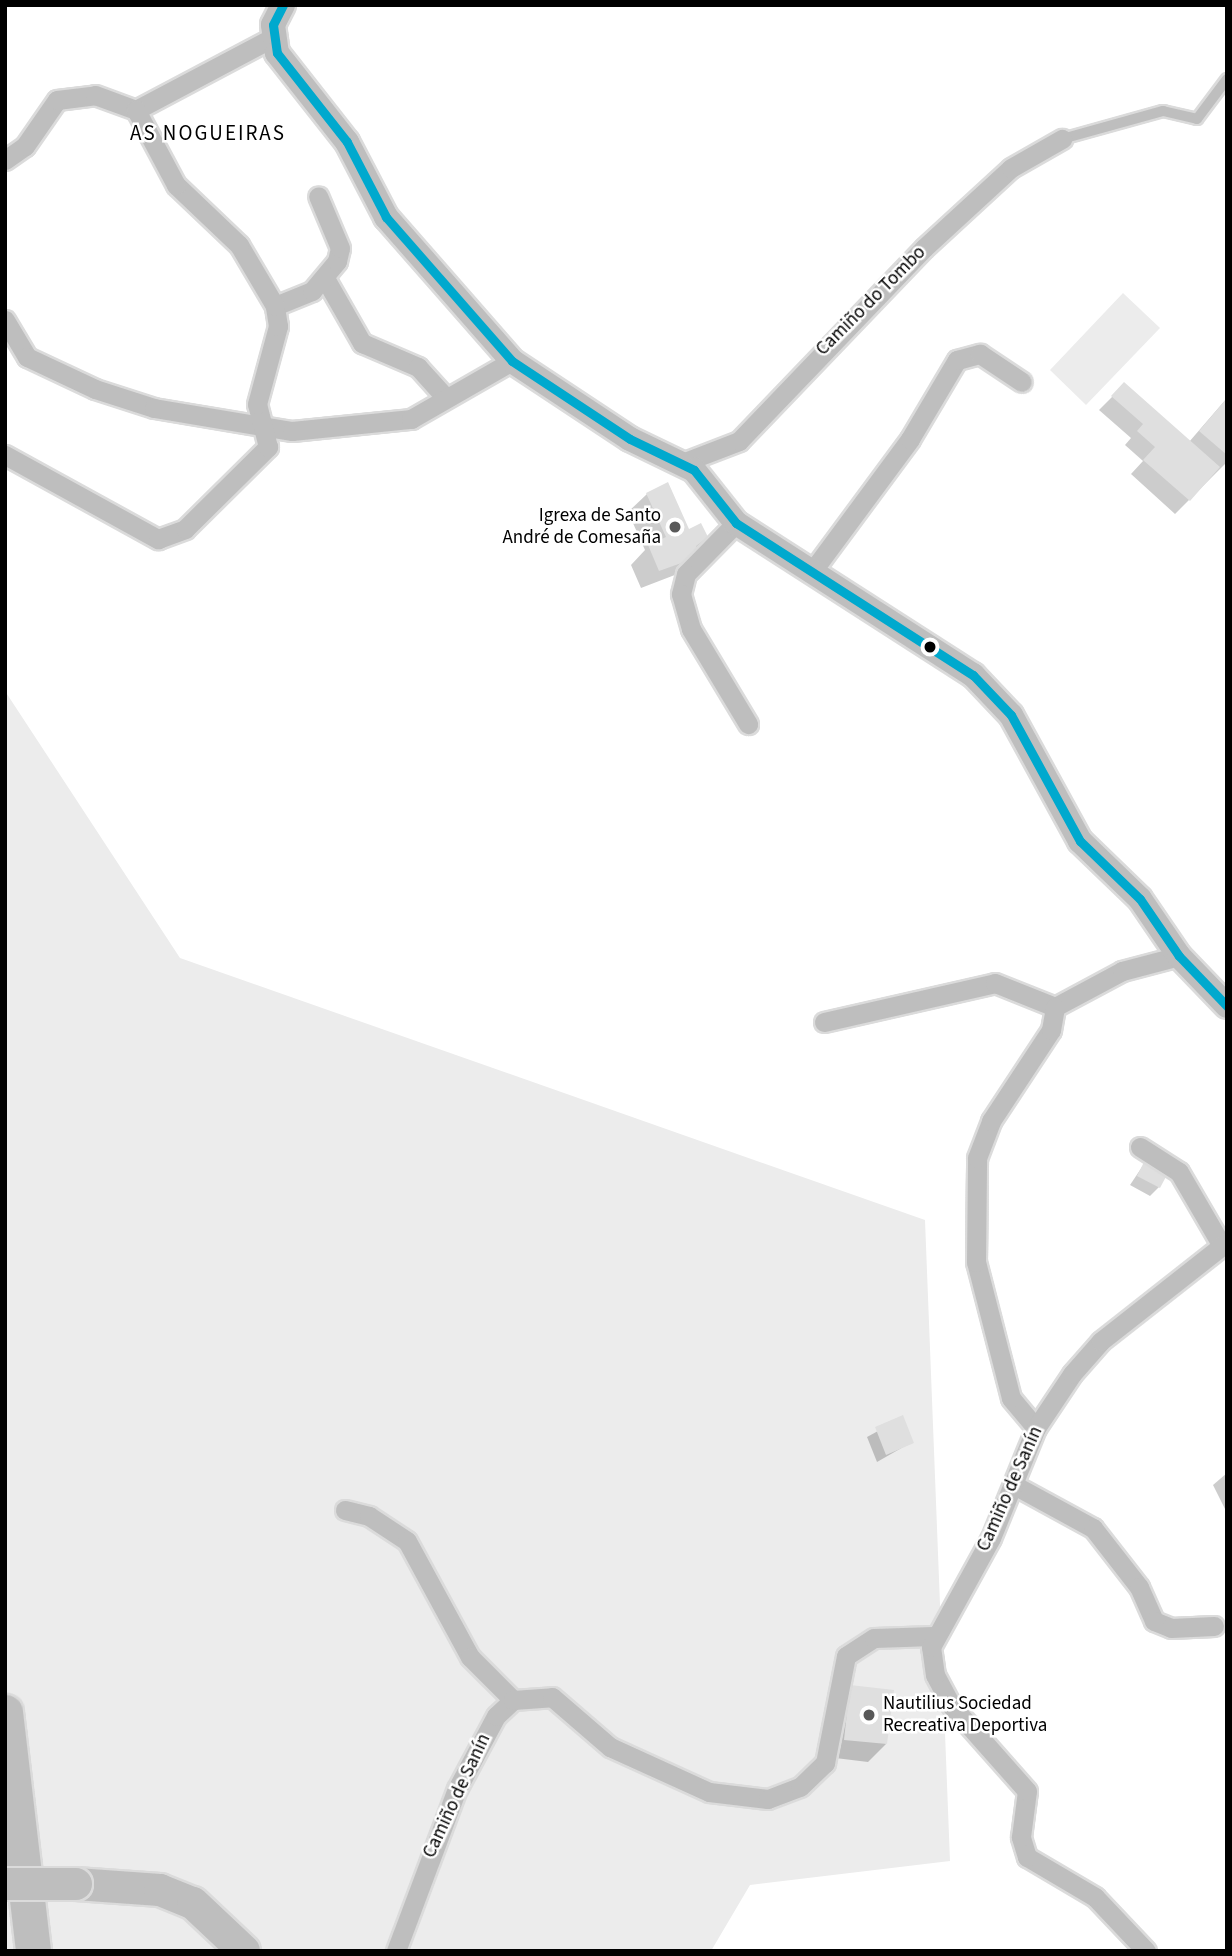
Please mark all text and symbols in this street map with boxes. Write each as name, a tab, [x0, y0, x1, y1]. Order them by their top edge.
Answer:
district label: AS NOGUEIRAS	[132, 120, 284, 146]
street label: Camiño do Tombo	[811, 241, 931, 361]
place label: Igrexa de Santo André de Comesaña	[503, 505, 661, 549]
marker: Igrexa de Santo André de Comesaña	[667, 519, 683, 535]
unlabelled marker	[923, 640, 937, 654]
street label: Camiño de Sanín	[972, 1423, 1048, 1555]
place label: Nautilius Sociedad Recreativa Deportiva	[883, 1693, 1047, 1737]
marker: Nautilius Sociedad Recreativa Deportiva	[861, 1707, 877, 1723]
street label: Camiño de Sanín	[418, 1730, 496, 1862]

